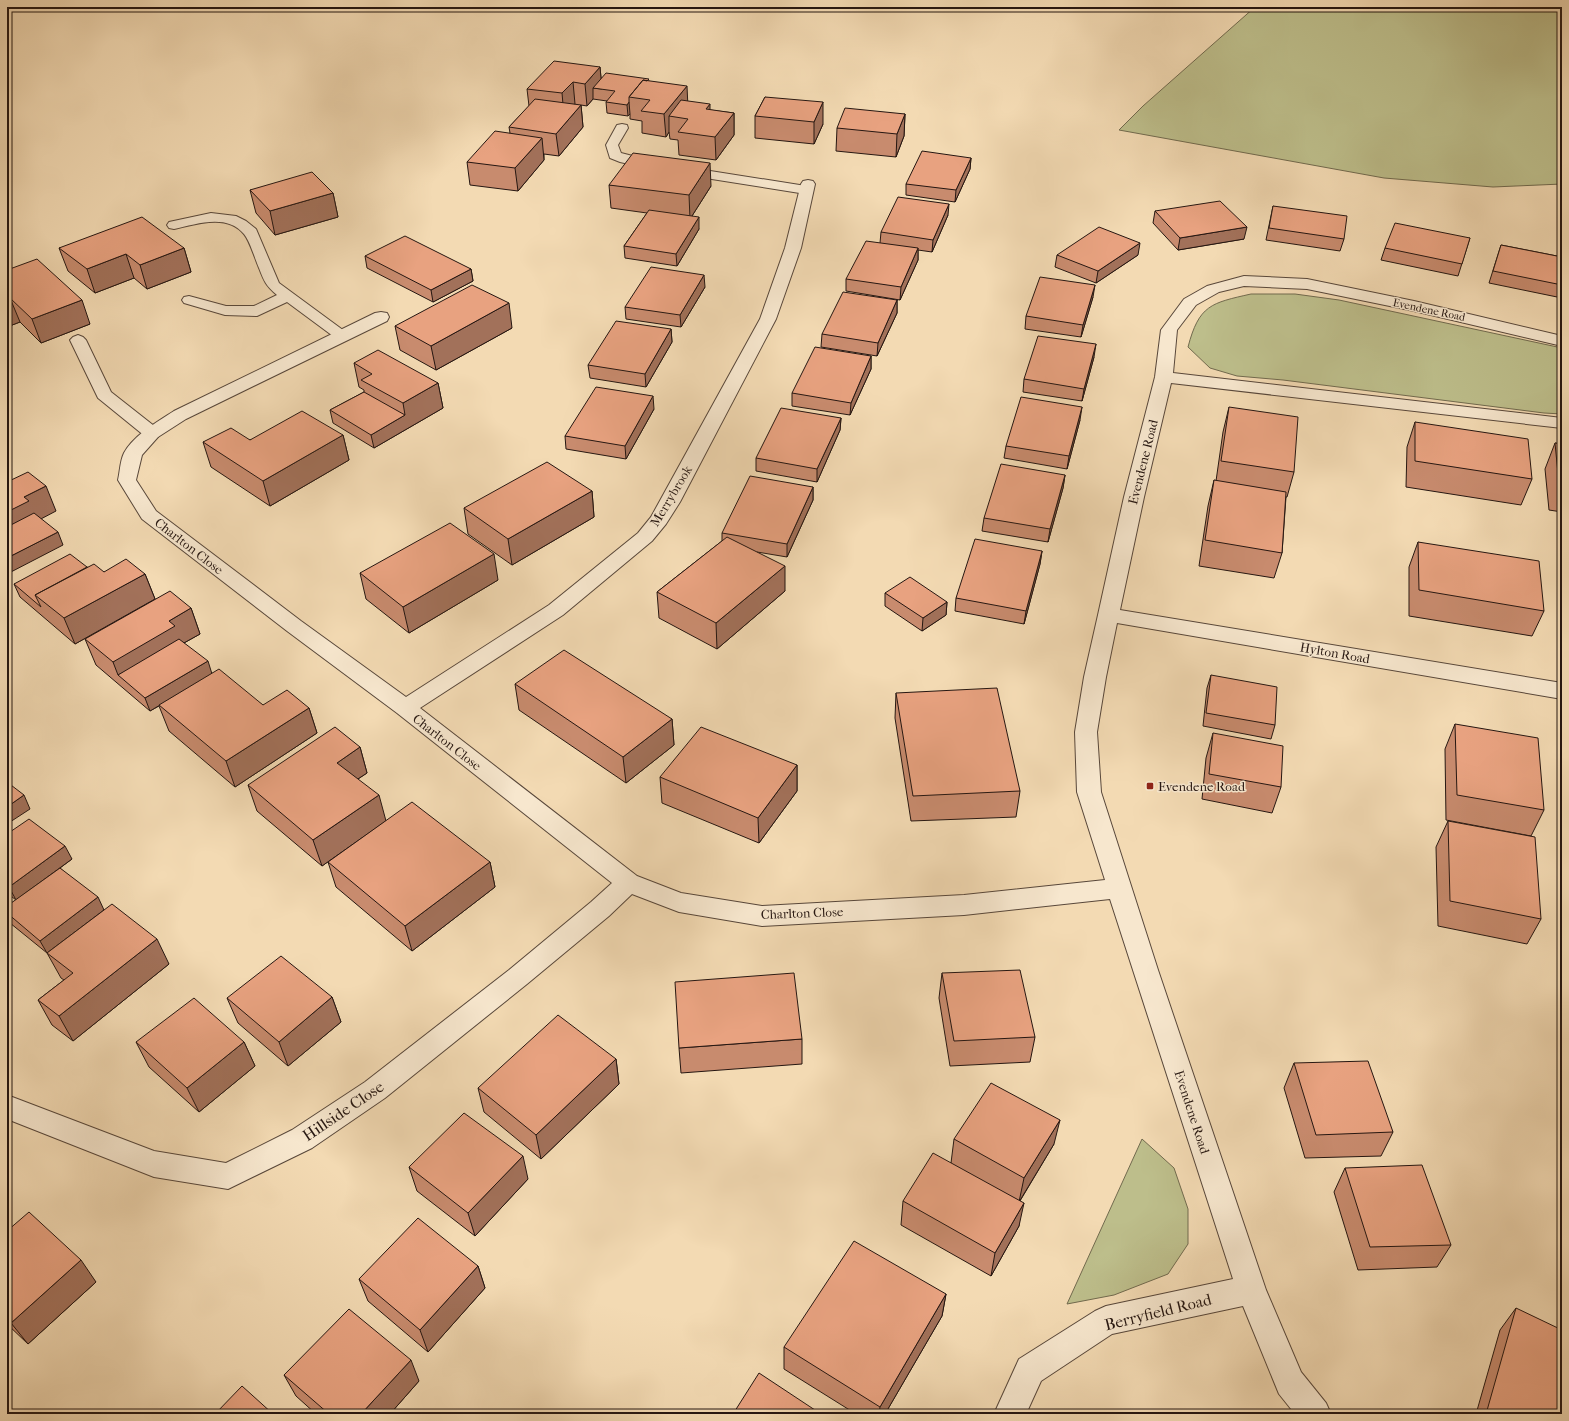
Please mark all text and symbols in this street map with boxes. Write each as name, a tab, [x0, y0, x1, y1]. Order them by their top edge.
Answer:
street label: Evendene Road	[1392, 296, 1467, 324]
street label: Evendene Road	[1125, 417, 1161, 506]
street label: Merrybrook	[647, 463, 695, 529]
street label: Charlton Close	[152, 515, 227, 578]
street label: Hylton Road	[1299, 639, 1372, 667]
street label: Charlton Close	[410, 711, 485, 774]
place label: Evendene Road	[1158, 779, 1246, 794]
marker: Evendene Road	[1145, 781, 1155, 791]
street label: Charlton Close	[760, 904, 844, 922]
street label: Evendene Road	[1171, 1068, 1213, 1157]
street label: Hillside Close	[299, 1077, 387, 1145]
street label: Berryfield Road	[1103, 1289, 1214, 1334]

